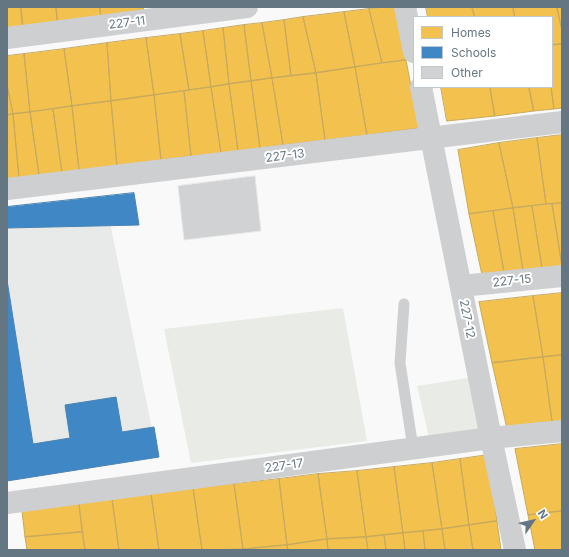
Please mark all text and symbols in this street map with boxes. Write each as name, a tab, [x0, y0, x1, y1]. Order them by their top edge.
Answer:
street label: 227-11	[108, 14, 146, 32]
legend	[413, 16, 553, 88]
text: Homes	[451, 25, 491, 40]
text: Schools	[451, 45, 496, 60]
text: Other	[451, 65, 483, 80]
street label: 227-13	[265, 146, 305, 166]
street label: 227-15	[492, 272, 532, 290]
street label: 227-12	[456, 298, 478, 340]
street label: 227-17	[264, 456, 304, 476]
north arrow	[513, 501, 553, 541]
text: N	[535, 507, 551, 522]

